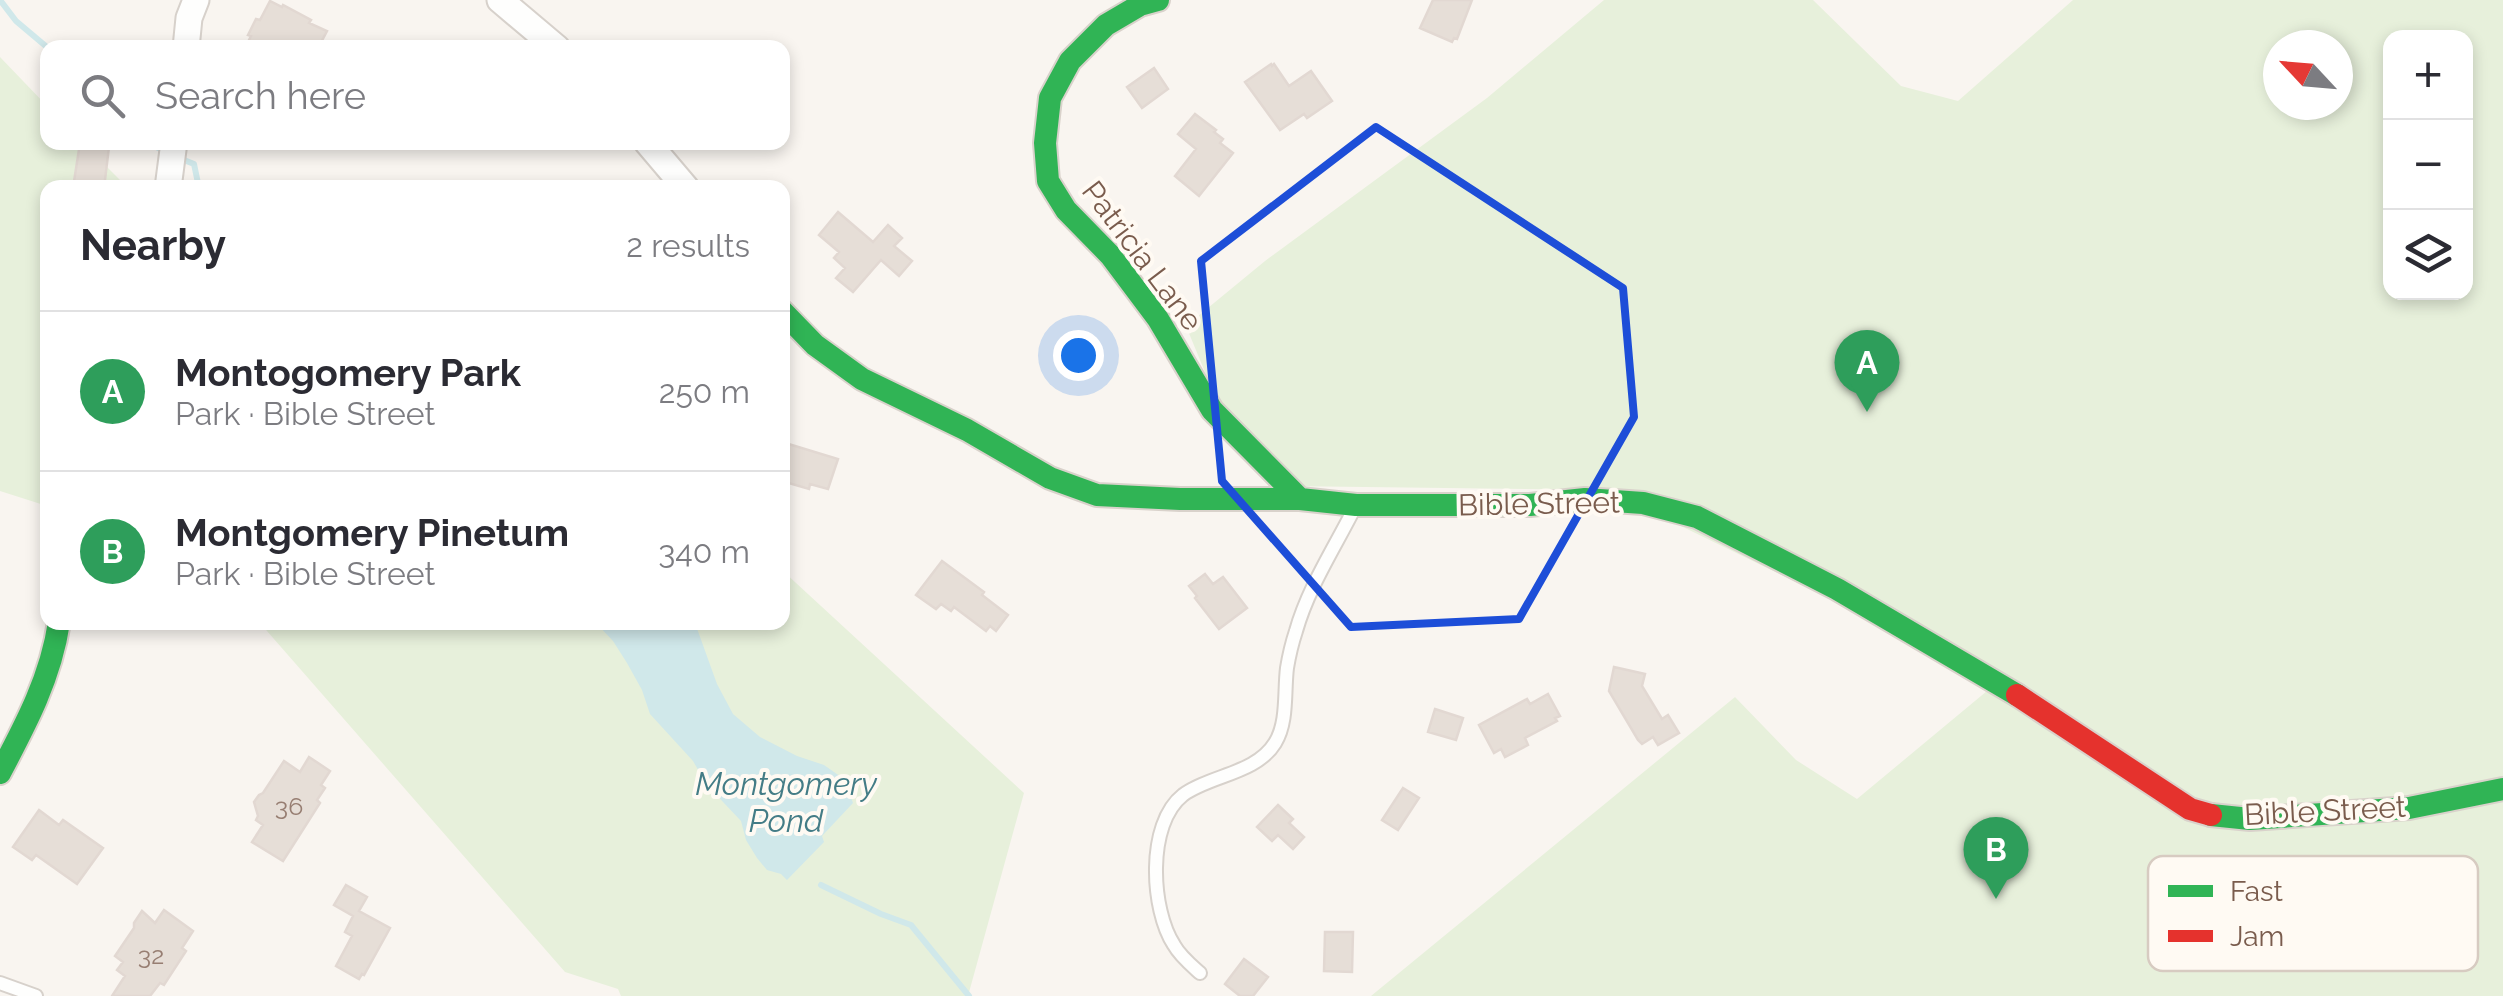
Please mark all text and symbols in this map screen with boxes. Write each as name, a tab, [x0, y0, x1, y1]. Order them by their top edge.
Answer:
north arrow	[2263, 30, 2353, 120]
map controls	[2383, 30, 2473, 300]
button: +	[2383, 30, 2473, 120]
search box	[40, 40, 790, 150]
icon: search	[75, 68, 130, 123]
text: Search here	[155, 73, 366, 118]
button: −	[2383, 120, 2473, 210]
street label: Patricia Lane	[1075, 174, 1210, 337]
button: layers	[2383, 210, 2473, 300]
text: Nearby	[80, 221, 226, 270]
text: 2 results	[626, 227, 750, 264]
your location	[1053, 330, 1104, 381]
pin: A	[1834, 330, 1900, 412]
text: Montogomery Park	[175, 350, 521, 395]
text: A	[102, 373, 123, 410]
text: 250 m	[659, 373, 750, 410]
text: Park · Bible Street	[175, 395, 435, 432]
street label: Bible Street	[1458, 485, 1620, 522]
text: Montgomery Pinetum	[175, 510, 569, 555]
text: B	[102, 533, 123, 570]
text: 340 m	[658, 533, 750, 570]
text: Park · Bible Street	[175, 555, 435, 592]
water label: Montgomery Pond	[695, 765, 878, 839]
street label: Bible Street	[2243, 789, 2407, 832]
house number: 36	[275, 791, 303, 821]
pin: B	[1964, 816, 2028, 899]
legend	[2148, 856, 2478, 971]
text: Fast	[2230, 875, 2283, 908]
text: Jam	[2230, 920, 2284, 953]
house number: 32	[138, 940, 164, 970]

